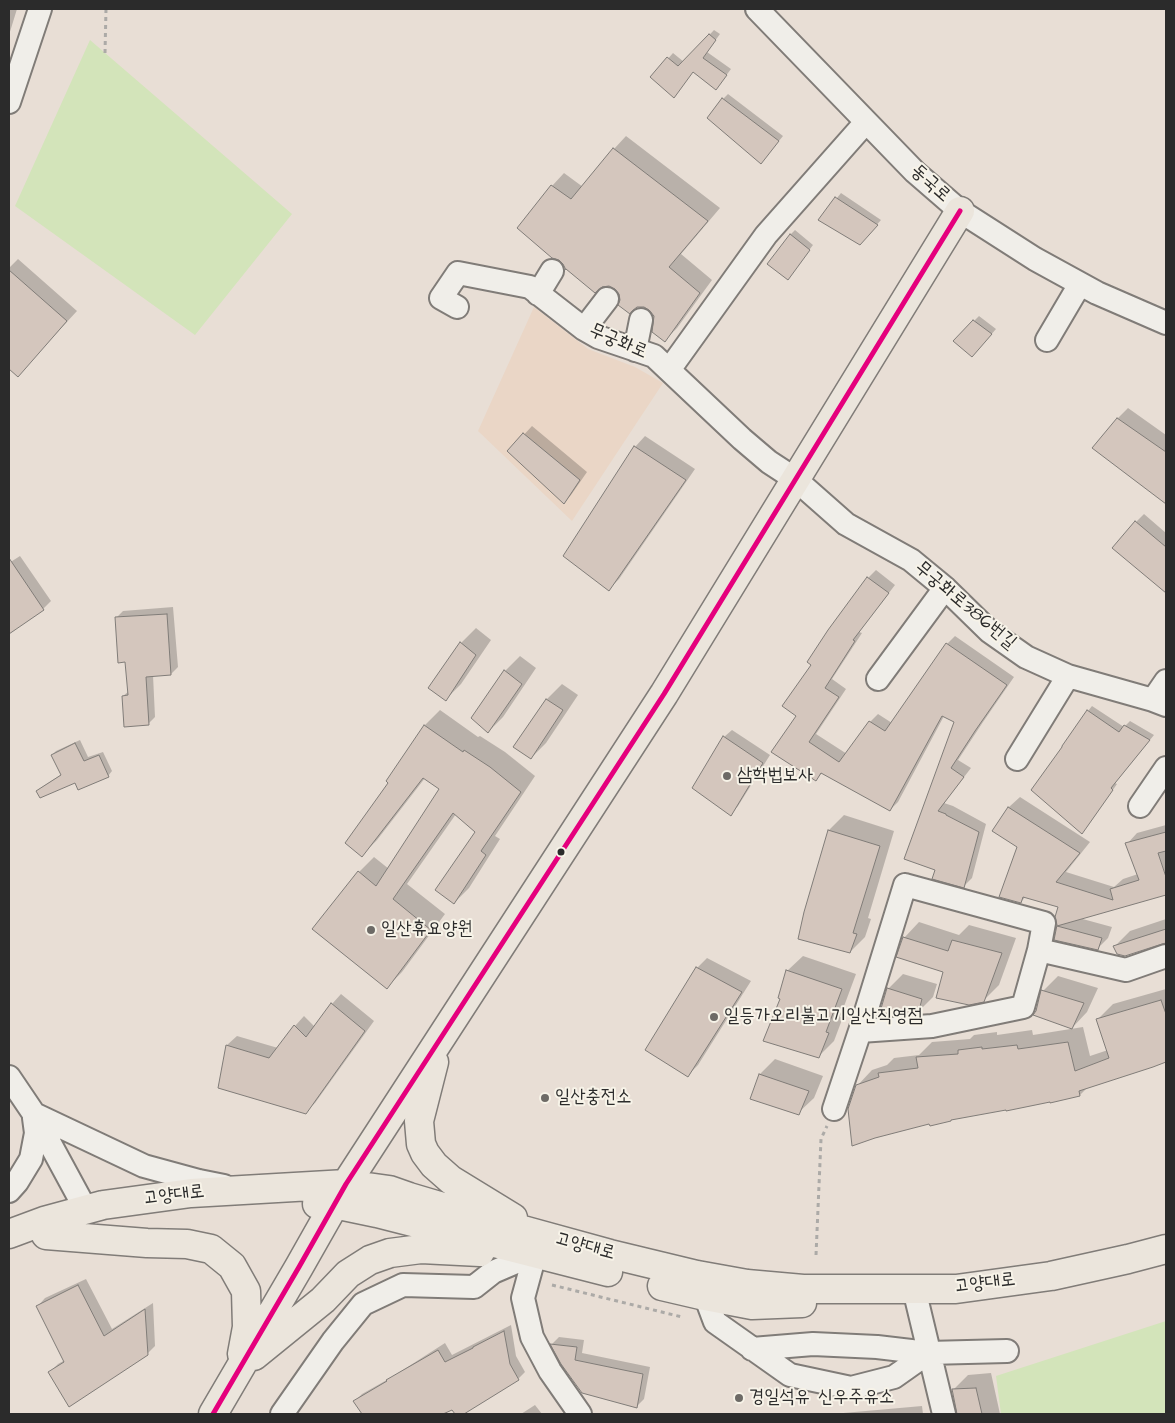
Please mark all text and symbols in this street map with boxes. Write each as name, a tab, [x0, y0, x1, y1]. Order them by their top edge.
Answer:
street label: 동국로	[905, 160, 955, 208]
street label: 무궁화로	[585, 320, 651, 364]
street label: 무궁화로386번길	[910, 557, 1020, 655]
place label: 삼학법보사	[737, 765, 813, 787]
marker: 삼학법보사	[721, 770, 733, 782]
unlabelled marker	[556, 847, 566, 857]
place label: 일산휴요양원	[381, 919, 473, 941]
marker: 일산휴요양원	[365, 924, 377, 936]
place label: 일등가오리불고기일산직영점	[724, 1006, 923, 1028]
marker: 일등가오리불고기일산직영점	[708, 1011, 720, 1023]
place label: 일산충전소	[555, 1087, 631, 1109]
marker: 일산충전소	[539, 1092, 551, 1104]
street label: 고양대로	[142, 1181, 206, 1211]
street label: 고양대로	[553, 1228, 617, 1266]
street label: 고양대로	[953, 1269, 1017, 1299]
place label: 경일석유 신우주유소	[749, 1387, 894, 1409]
marker: 경일석유 신우주유소	[733, 1392, 745, 1404]

